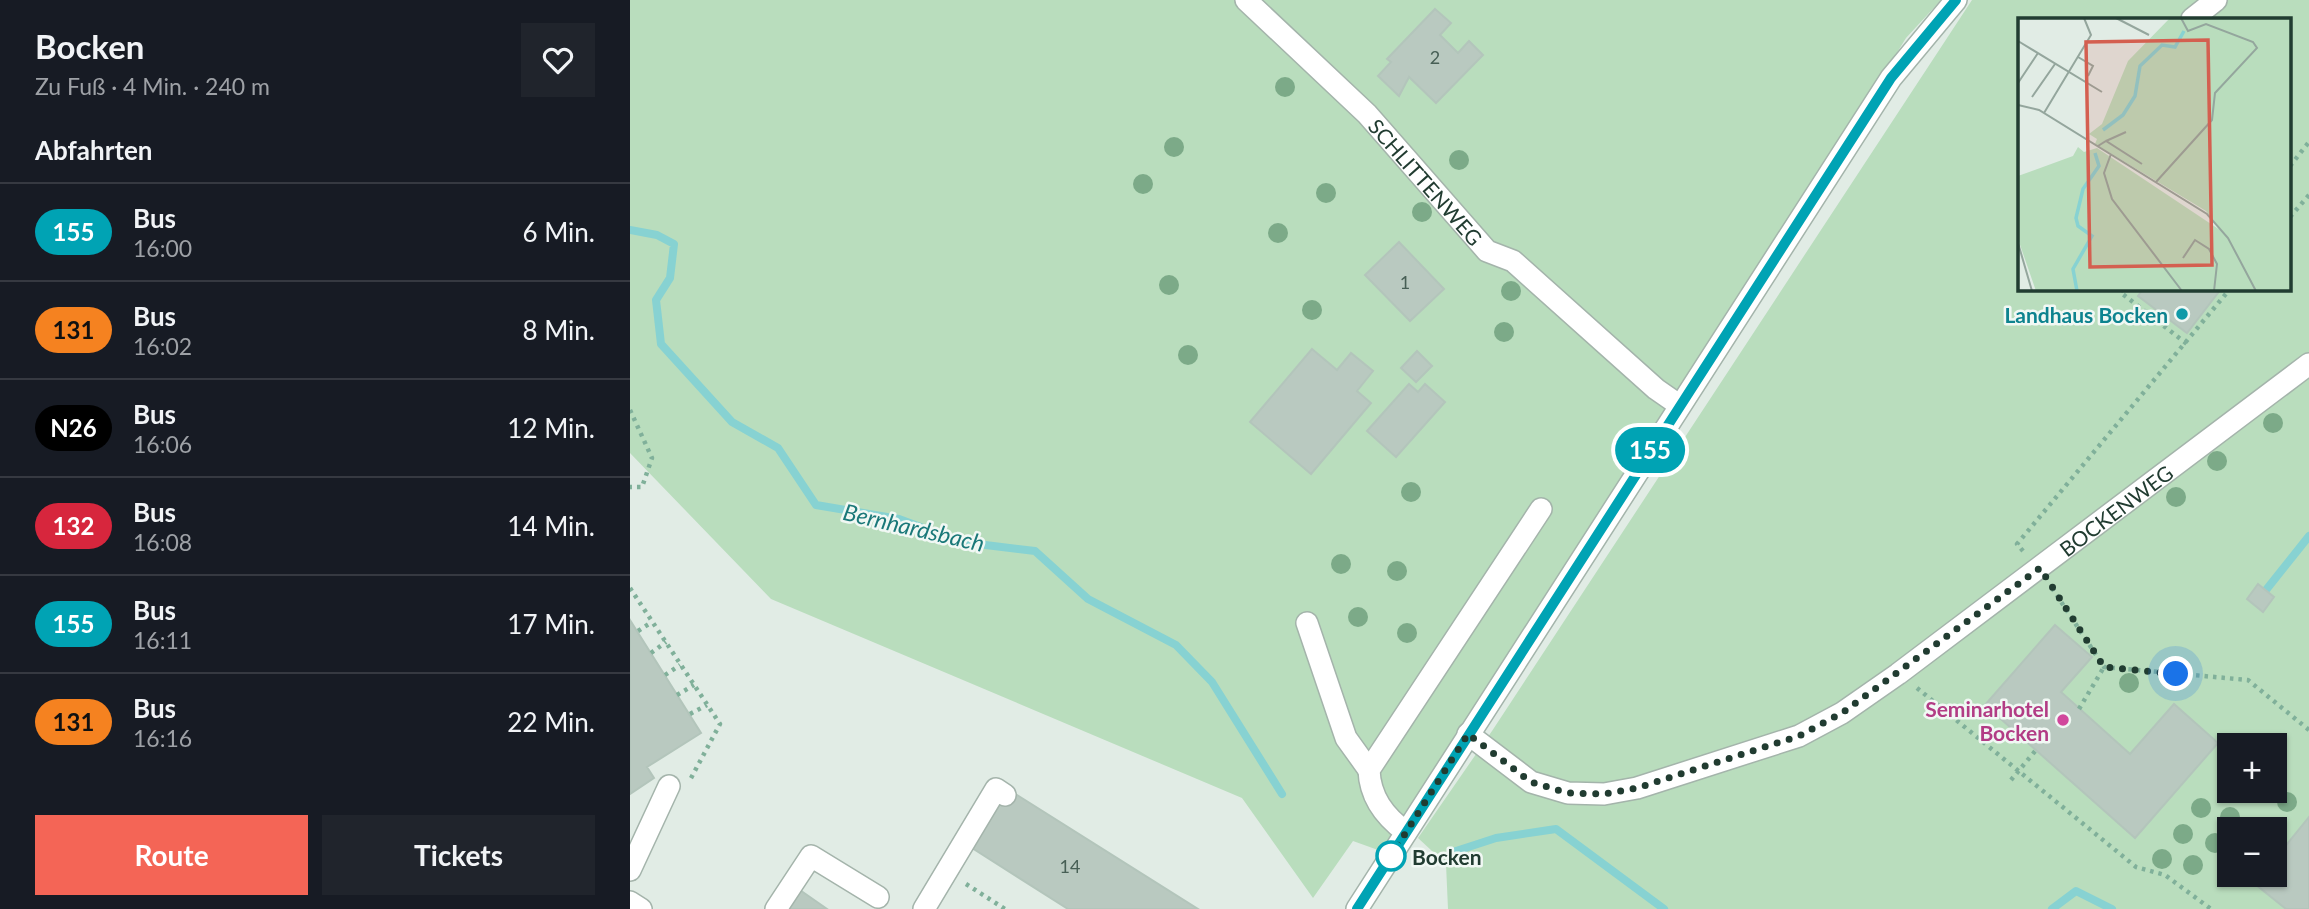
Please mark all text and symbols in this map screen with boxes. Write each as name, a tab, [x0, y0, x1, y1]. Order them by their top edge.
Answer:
inset map	[2018, 18, 2291, 290]
button: heart	[521, 23, 595, 97]
text: Bocken	[35, 26, 144, 66]
house number: 2	[1430, 46, 1440, 68]
text: Zu Fuß · 4 Min. · 240 m	[35, 72, 270, 100]
street label: SCHLITTENWEG	[1364, 113, 1488, 250]
text: Abfahrten	[35, 134, 153, 166]
text: Bus	[133, 202, 176, 234]
text: 6 Min.	[522, 216, 595, 248]
text: 155	[53, 217, 94, 246]
text: 16:00	[133, 234, 192, 262]
house number: 1	[1400, 271, 1410, 293]
text: Bus	[133, 300, 176, 332]
place label: Landhaus Bocken	[2004, 302, 2168, 327]
marker: Landhaus Bocken	[2174, 306, 2190, 322]
text: 8 Min.	[522, 314, 595, 346]
text: 131	[53, 315, 94, 344]
text: 16:02	[133, 332, 192, 360]
text: Bus	[133, 398, 176, 430]
text: 12 Min.	[507, 412, 595, 444]
text: N26	[50, 413, 97, 442]
line badge: 155	[1610, 427, 1690, 473]
text: 16:06	[133, 430, 192, 458]
text: 155	[1629, 435, 1671, 464]
street label: BOCKENWEG	[2054, 459, 2177, 561]
text: Bus	[133, 496, 176, 528]
water label: Bernhardsbach	[841, 497, 987, 557]
text: 14 Min.	[507, 510, 595, 542]
text: 132	[53, 511, 94, 540]
text: 16:08	[133, 528, 192, 556]
text: Bus	[133, 594, 176, 626]
text: 17 Min.	[507, 608, 595, 640]
text: 155	[53, 609, 94, 638]
text: 16:11	[133, 626, 192, 654]
your location	[2158, 656, 2193, 691]
text: Bus	[133, 692, 176, 724]
place label: Seminarhotel Bocken	[1925, 696, 2049, 745]
text: 22 Min.	[507, 706, 595, 738]
text: 131	[53, 707, 94, 736]
marker: Seminarhotel Bocken	[2055, 712, 2071, 728]
text: 16:16	[133, 724, 192, 752]
map controls	[2217, 733, 2287, 887]
button: +	[2217, 733, 2287, 803]
button: Route	[35, 815, 308, 895]
button: Tickets	[322, 815, 595, 895]
button: −	[2217, 817, 2287, 887]
marker: Bocken	[1376, 841, 1406, 871]
place label: Bocken	[1412, 844, 1482, 869]
house number: 14	[1060, 855, 1080, 877]

